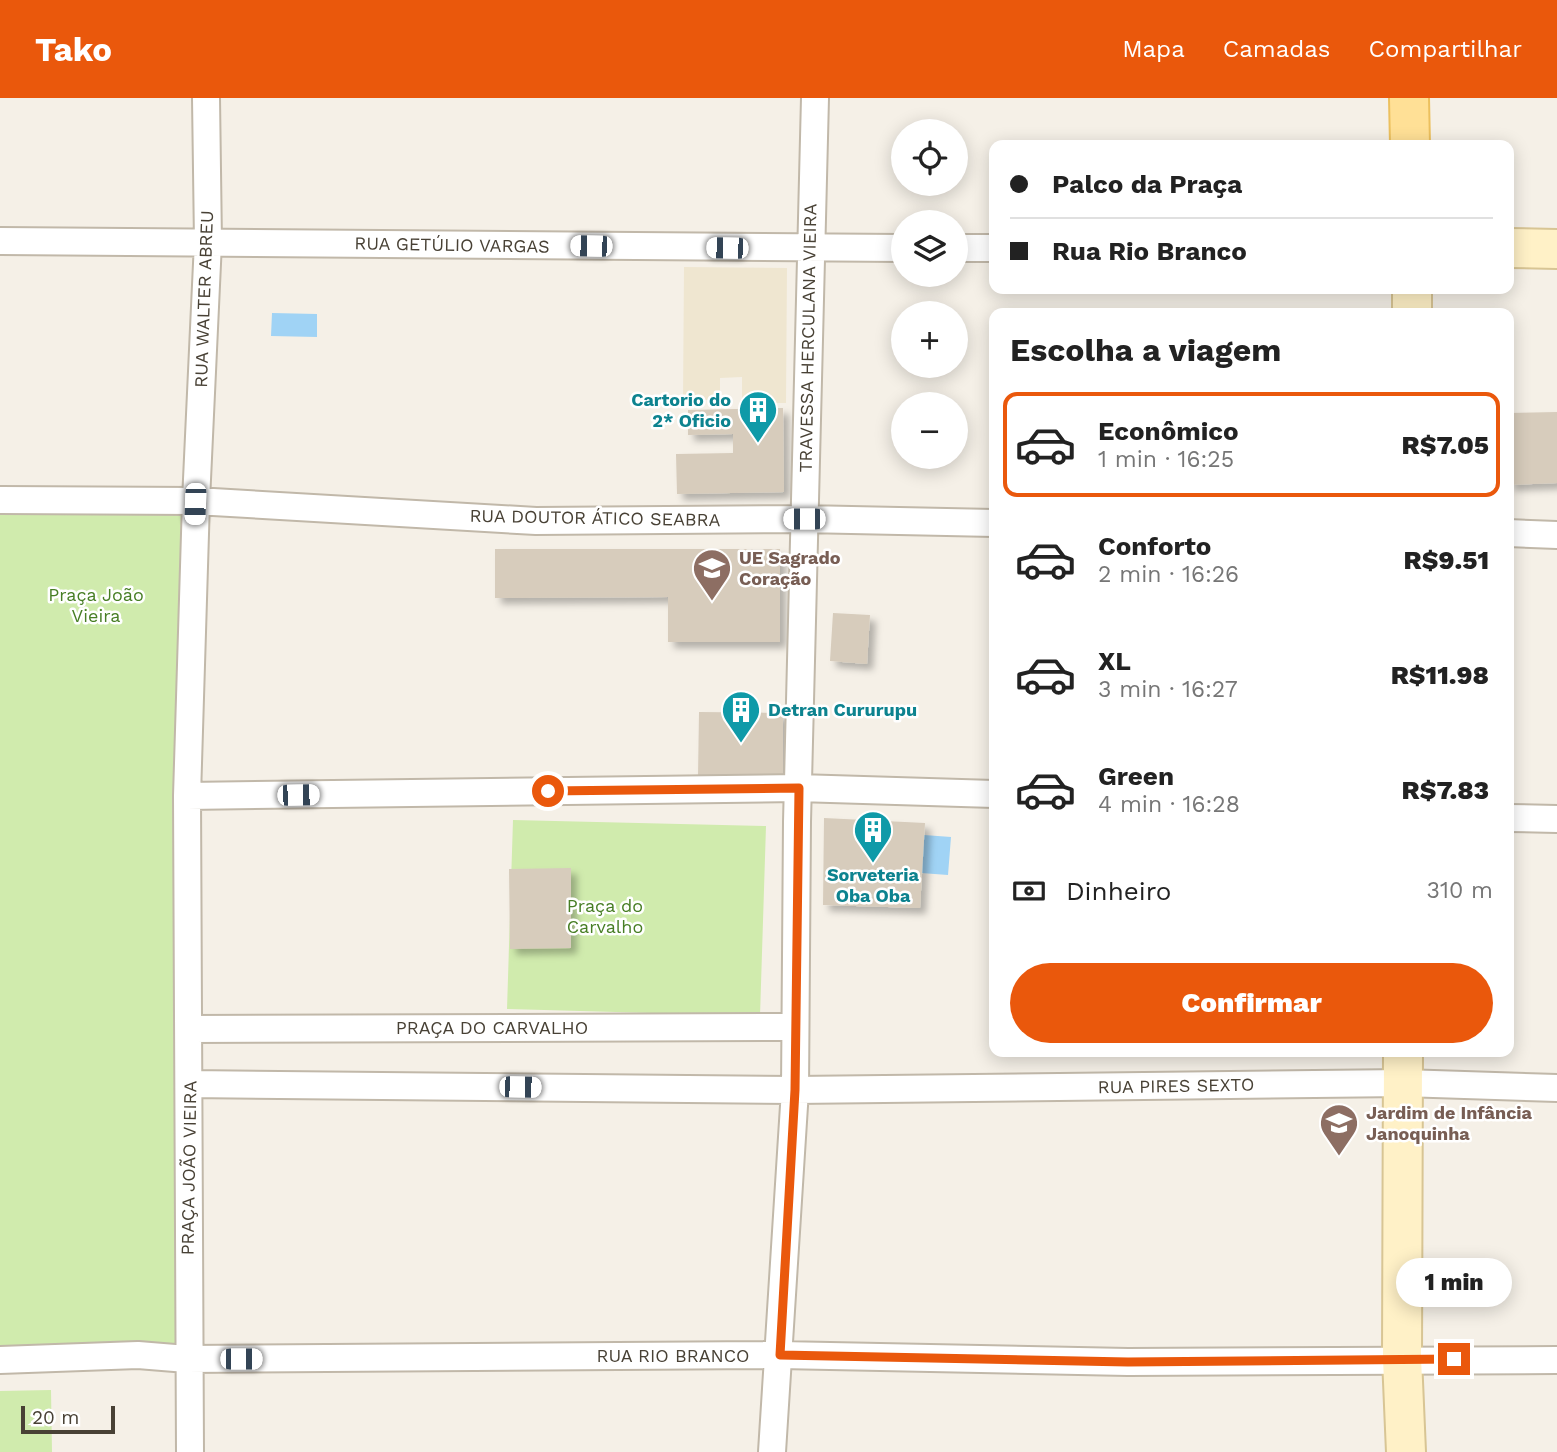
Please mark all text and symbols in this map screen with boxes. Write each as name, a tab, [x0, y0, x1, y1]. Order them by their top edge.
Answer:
text: Tako	[35, 30, 112, 69]
text: Mapa	[1122, 35, 1185, 63]
text: Camadas	[1223, 35, 1331, 63]
text: Compartilhar	[1369, 35, 1522, 63]
map controls	[891, 119, 968, 469]
button: locate	[891, 119, 968, 196]
text: Palco da Praça	[1052, 169, 1242, 199]
street label: TRAVESSA HERCULANA VIEIRA	[795, 203, 820, 473]
street label: RUA WALTER ABREU	[190, 210, 217, 388]
button: layers	[891, 210, 968, 287]
street label: RUA GETÚLIO VARGAS	[354, 232, 550, 257]
car	[570, 235, 613, 257]
text: Rua Rio Branco	[1052, 236, 1247, 266]
car	[706, 237, 749, 259]
button: +	[891, 301, 968, 378]
text: Escolha a viagem	[1010, 331, 1281, 369]
place label: Cartorio do 2* Oficio	[631, 389, 731, 431]
building icon: Cartorio do 2* Oficio	[737, 389, 779, 444]
button: −	[891, 392, 968, 469]
icon: car	[1014, 413, 1077, 476]
text: Econômico	[1098, 416, 1239, 446]
text: R$7.05	[1402, 430, 1489, 460]
text: 1 min · 16:25	[1098, 446, 1234, 473]
car	[184, 483, 207, 525]
street label: RUA DOUTOR ÁTICO SEABRA	[469, 505, 721, 530]
car	[784, 509, 826, 530]
icon: car	[1014, 528, 1077, 591]
text: Conforto	[1098, 531, 1211, 561]
text: R$9.51	[1404, 545, 1489, 575]
school or university icon: UE Sagrado Coração	[691, 547, 733, 602]
place label: UE Sagrado Coração	[739, 547, 841, 589]
text: 2 min · 16:26	[1098, 561, 1239, 588]
park label: Praça João Vieira	[48, 584, 144, 626]
icon: car	[1014, 643, 1077, 706]
text: XL	[1098, 646, 1131, 676]
text: R$11.98	[1391, 660, 1489, 690]
text: 3 min · 16:27	[1098, 676, 1238, 703]
building icon: Detran Cururupu	[720, 689, 762, 744]
place label: Detran Cururupu	[768, 699, 917, 720]
icon: car	[1014, 758, 1077, 821]
text: Green	[1098, 761, 1174, 791]
route start	[532, 775, 564, 807]
text: R$7.83	[1401, 775, 1489, 805]
car	[277, 784, 320, 806]
text: 4 min · 16:28	[1098, 791, 1240, 818]
building icon: Sorveteria Oba Oba	[852, 809, 894, 864]
place label: Sorveteria Oba Oba	[827, 864, 920, 906]
icon: cash	[1010, 872, 1048, 910]
text: Dinheiro	[1066, 876, 1171, 906]
text: 310 m	[1427, 877, 1493, 904]
park label: Praça do Carvalho	[567, 895, 643, 937]
button: Confirmar	[1010, 963, 1493, 1043]
street label: PRAÇA DO CARVALHO	[396, 1017, 588, 1038]
street label: RUA PIRES SEXTO	[1097, 1074, 1255, 1097]
car	[499, 1076, 542, 1098]
street label: PRAÇA JOÃO VIEIRA	[176, 1080, 201, 1256]
school or university icon: Jardim de Infância Janoquinha	[1318, 1102, 1360, 1157]
place label: Jardim de Infância Janoquinha	[1366, 1102, 1533, 1144]
callout: 1 min	[1396, 1258, 1512, 1306]
text: 1 min	[1424, 1269, 1484, 1296]
route end	[1438, 1343, 1470, 1375]
street label: RUA RIO BRANCO	[596, 1345, 750, 1366]
car	[221, 1349, 263, 1370]
scale bar	[21, 1403, 116, 1435]
text: 20 m	[32, 1406, 79, 1429]

